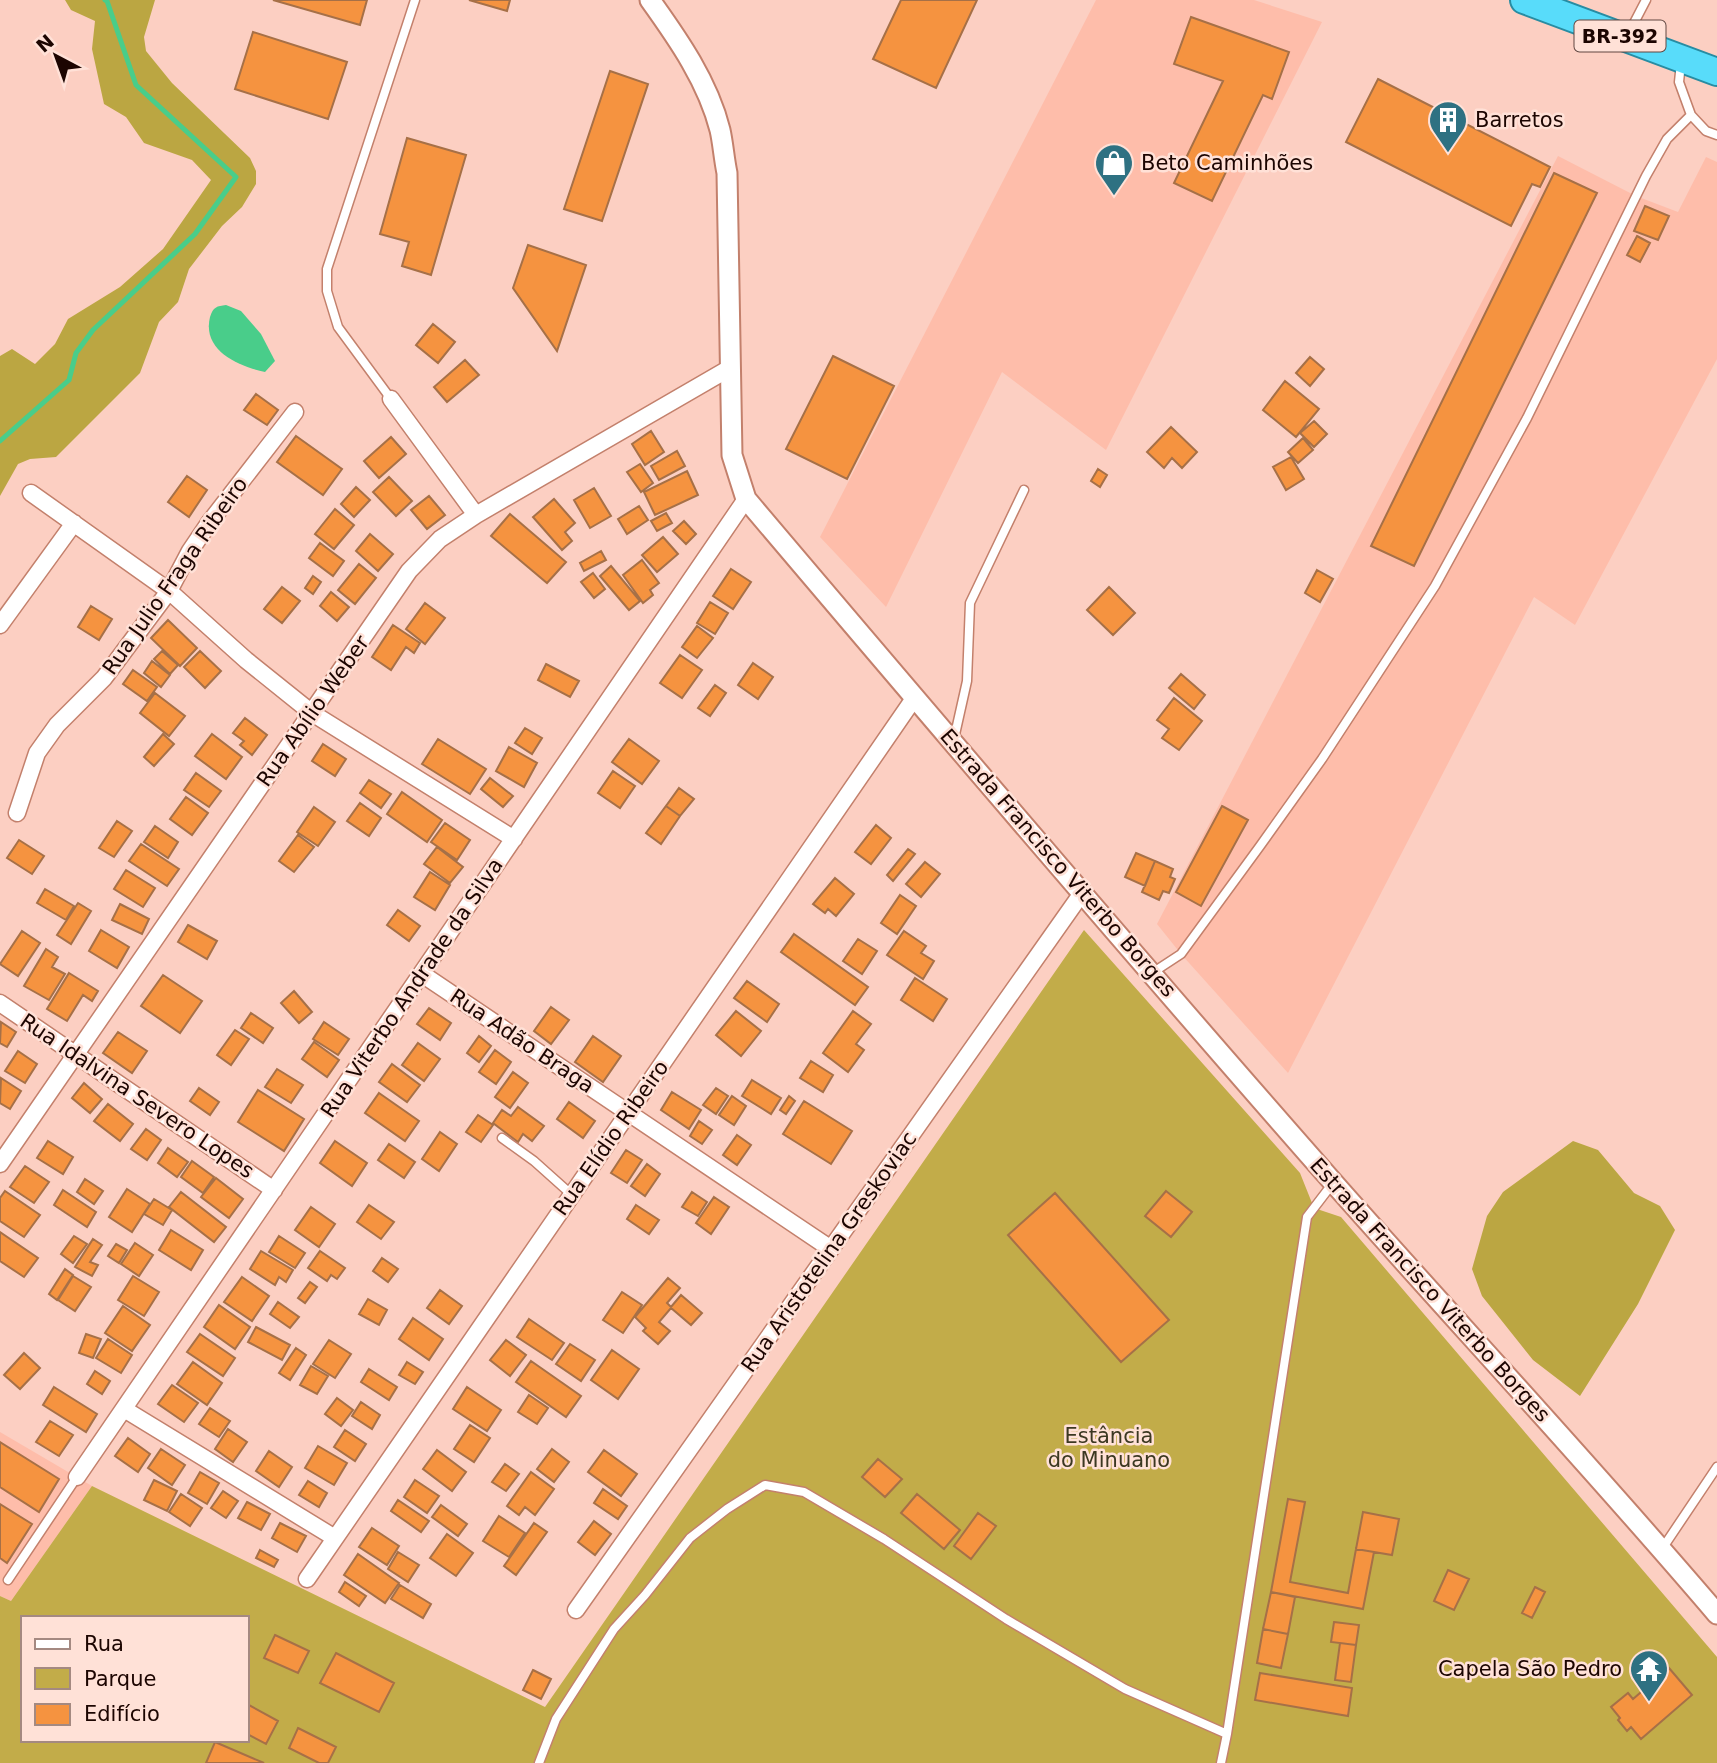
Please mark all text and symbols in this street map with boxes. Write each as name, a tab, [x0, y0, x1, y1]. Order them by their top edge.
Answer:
road number: BR-392	[1574, 20, 1666, 52]
north arrow	[21, 21, 91, 91]
text: N	[32, 30, 58, 57]
building icon: Barretos	[1427, 99, 1469, 154]
place label: Barretos	[1475, 108, 1564, 132]
shop icon: Beto Caminhões	[1093, 142, 1135, 197]
place label: Beto Caminhões	[1141, 151, 1313, 175]
street label: Rua Julio Fraga Ribeiro	[98, 473, 252, 679]
street label: Rua Abílio Weber	[252, 631, 374, 791]
street label: Estrada Francisco Viterbo Borges	[935, 724, 1181, 1002]
street label: Rua Viterbo Andrade da Silva	[316, 854, 508, 1122]
street label: Rua Adão Braga	[446, 984, 598, 1098]
street label: Rua Idalvina Severo Lopes	[16, 1009, 258, 1183]
street label: Rua Elídio Ribeiro	[548, 1056, 674, 1220]
street label: Rua Aristotelina Greskoviac	[736, 1127, 922, 1377]
street label: Estrada Francisco Viterbo Borges	[1305, 1153, 1555, 1427]
park label: Estância do Minuano	[1048, 1424, 1170, 1472]
legend	[21, 1616, 248, 1742]
text: Rua	[84, 1632, 124, 1656]
temple icon: Capela São Pedro	[1628, 1648, 1670, 1703]
place label: Capela São Pedro	[1438, 1657, 1622, 1681]
text: Parque	[84, 1667, 156, 1691]
text: Edifício	[84, 1702, 160, 1726]

